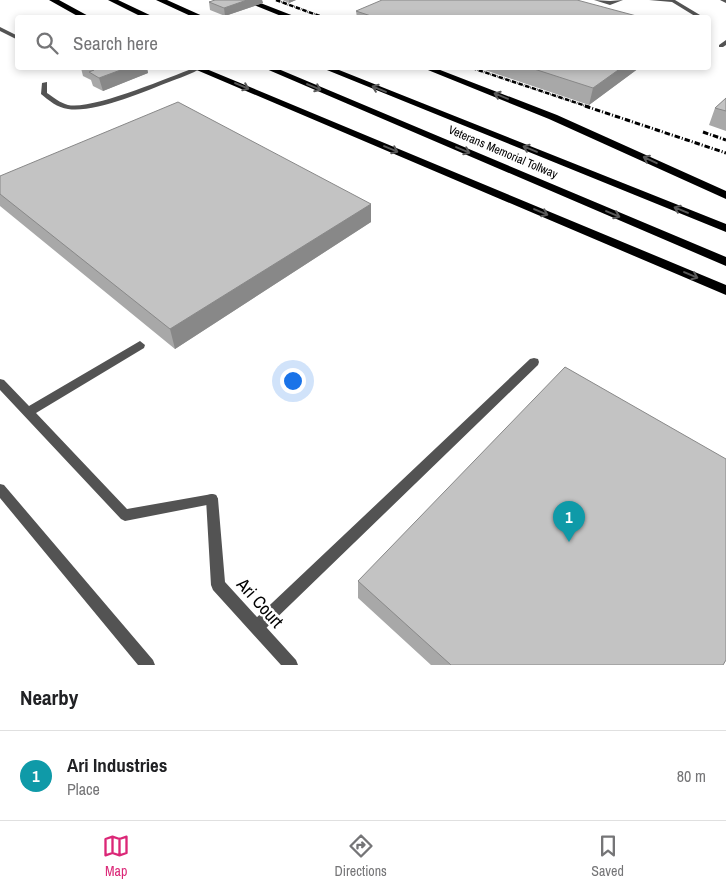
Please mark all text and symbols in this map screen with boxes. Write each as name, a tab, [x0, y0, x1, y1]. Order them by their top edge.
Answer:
search box	[15, 15, 711, 70]
icon: search	[33, 29, 61, 57]
text: Search here	[73, 30, 158, 56]
one-way arrow	[234, 82, 249, 92]
one-way arrow	[306, 82, 321, 92]
one-way arrow	[372, 83, 387, 93]
one-way arrow	[494, 91, 509, 100]
street label: Veterans Memorial Tollway	[446, 122, 560, 182]
one-way arrow	[523, 144, 538, 154]
one-way arrow	[384, 146, 399, 155]
one-way arrow	[455, 146, 470, 155]
one-way arrow	[643, 154, 658, 164]
one-way arrow	[674, 205, 689, 214]
one-way arrow	[533, 208, 548, 217]
one-way arrow	[605, 209, 620, 219]
one-way arrow	[683, 271, 698, 280]
your location	[280, 368, 306, 394]
pin: 1	[553, 501, 585, 542]
street label: Ari Court	[231, 572, 289, 633]
text: Nearby	[20, 683, 78, 712]
text: Ari Industries	[67, 752, 167, 778]
text: 1	[32, 765, 40, 787]
text: 80 m	[677, 765, 706, 787]
text: Place	[67, 778, 100, 800]
tab: Map	[102, 832, 130, 880]
tab: Directions	[335, 832, 387, 880]
tab: Saved	[591, 832, 624, 880]

